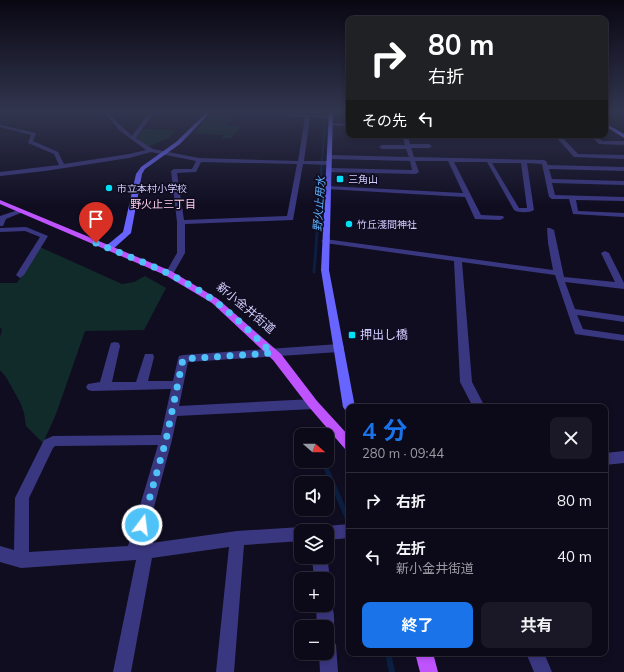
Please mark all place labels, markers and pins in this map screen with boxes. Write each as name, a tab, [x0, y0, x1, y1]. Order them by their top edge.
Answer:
place label: 三角山	[348, 173, 378, 186]
marker: 三角山	[335, 174, 345, 184]
place label: 市立本村小学校	[117, 182, 187, 195]
marker: 市立本村小学校	[104, 183, 114, 193]
pin	[79, 202, 113, 243]
place label: 竹丘淺間神社	[357, 218, 417, 231]
marker: 竹丘淺間神社	[344, 219, 354, 229]
place label: 押出し橋	[360, 327, 408, 342]
marker: 押出し橋	[347, 330, 357, 340]

